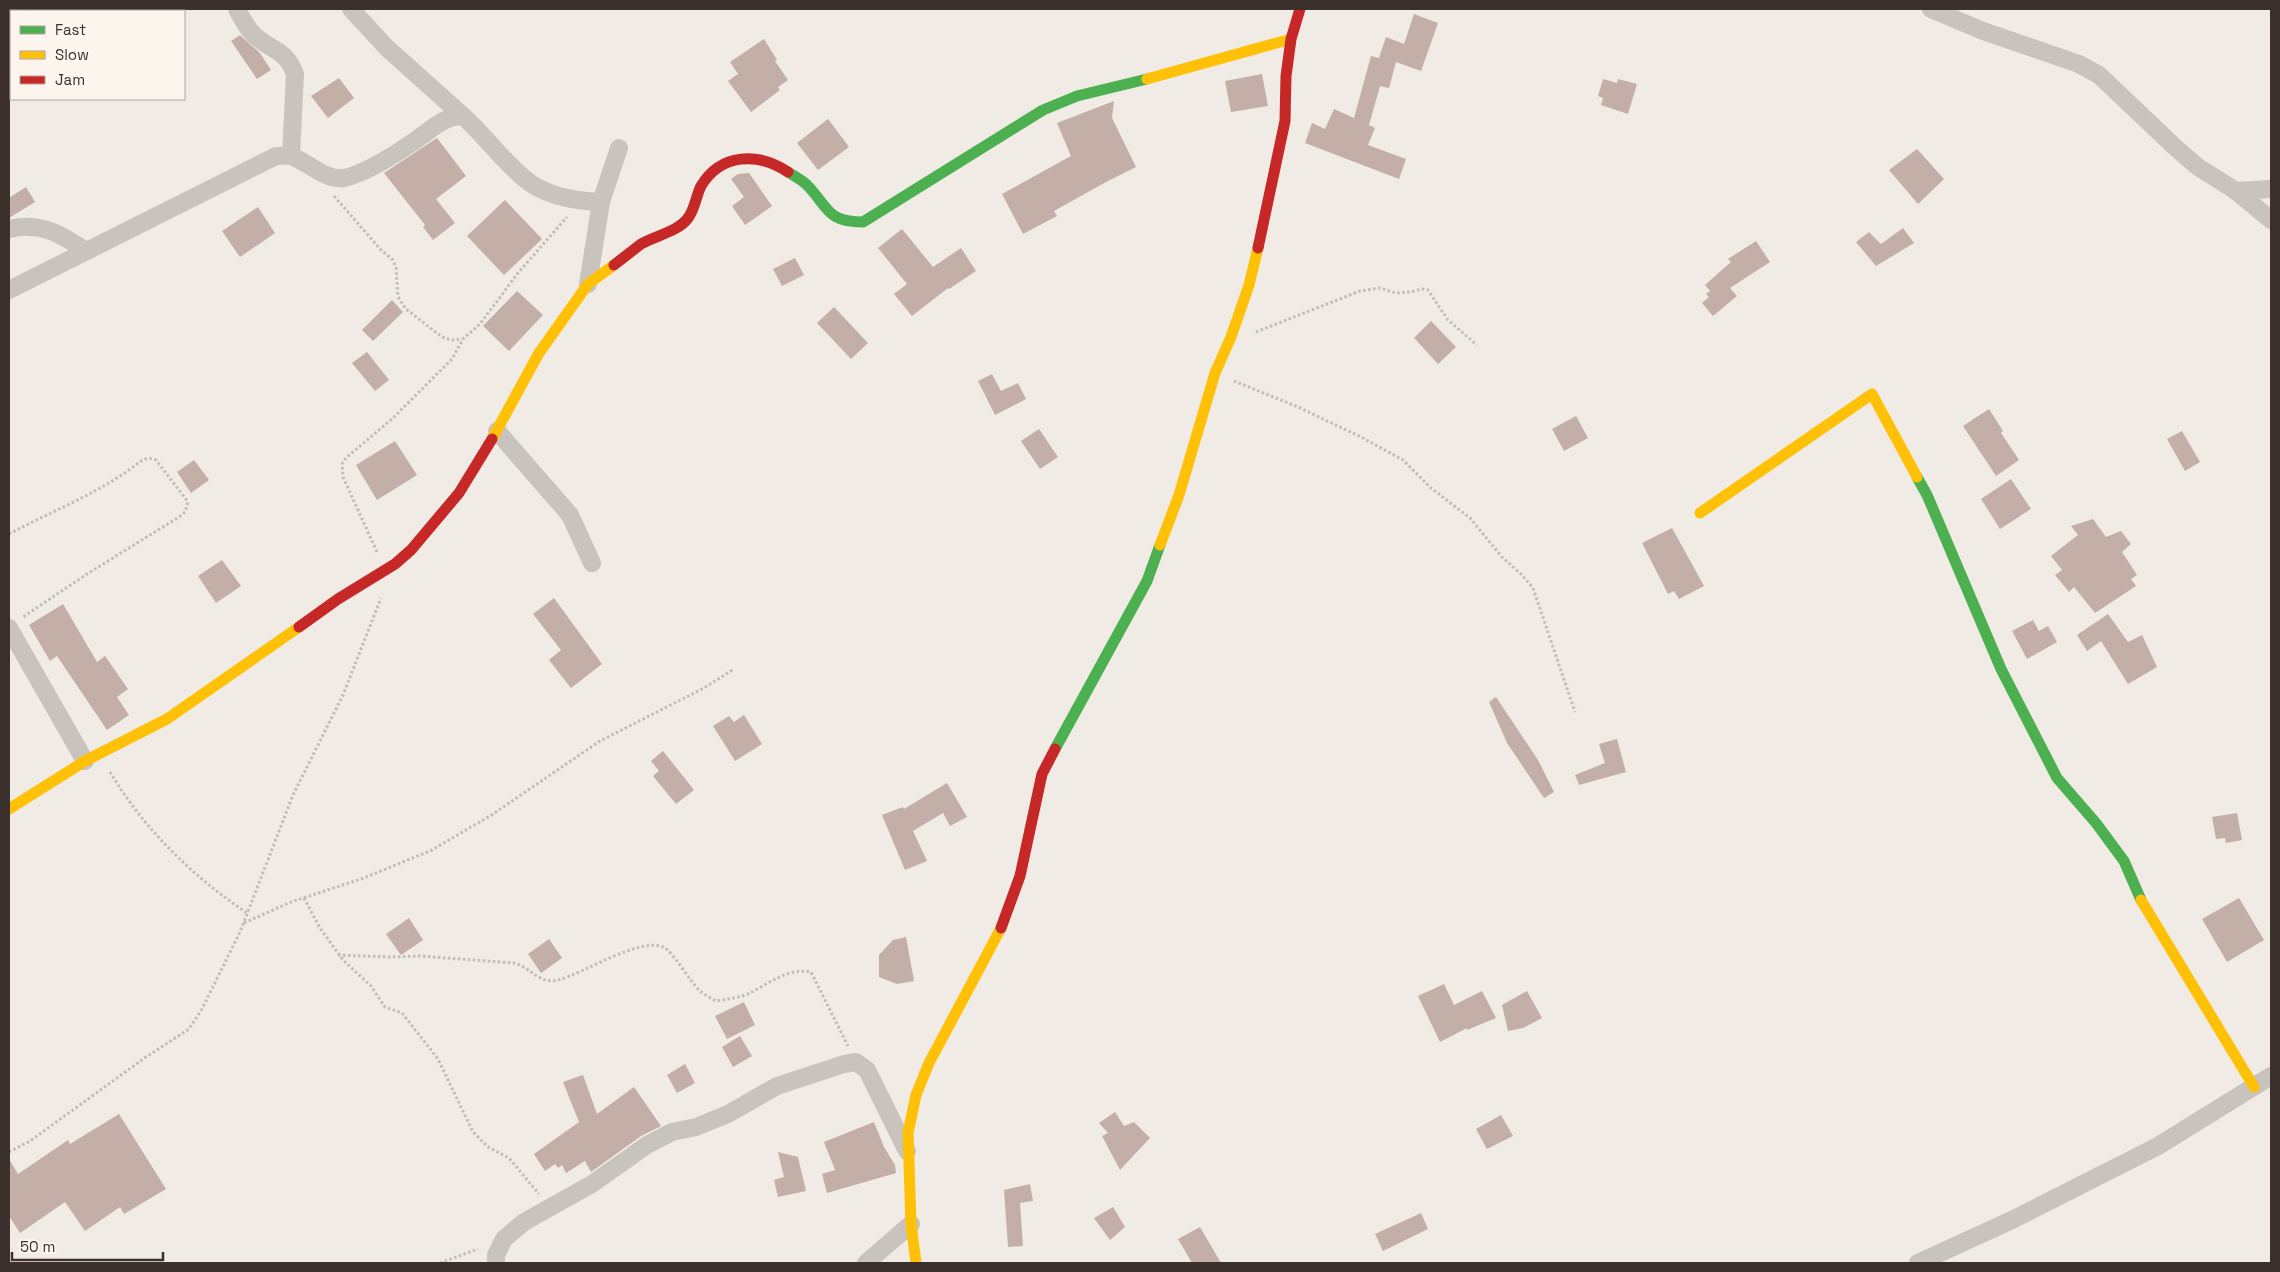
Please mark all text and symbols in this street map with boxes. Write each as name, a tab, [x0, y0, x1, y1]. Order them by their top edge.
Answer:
legend	[10, 10, 185, 100]
text: Fast	[55, 20, 86, 39]
text: Slow	[55, 45, 89, 64]
text: Jam	[55, 70, 85, 89]
scale bar	[12, 1230, 164, 1262]
text: 50 m	[20, 1237, 55, 1256]

